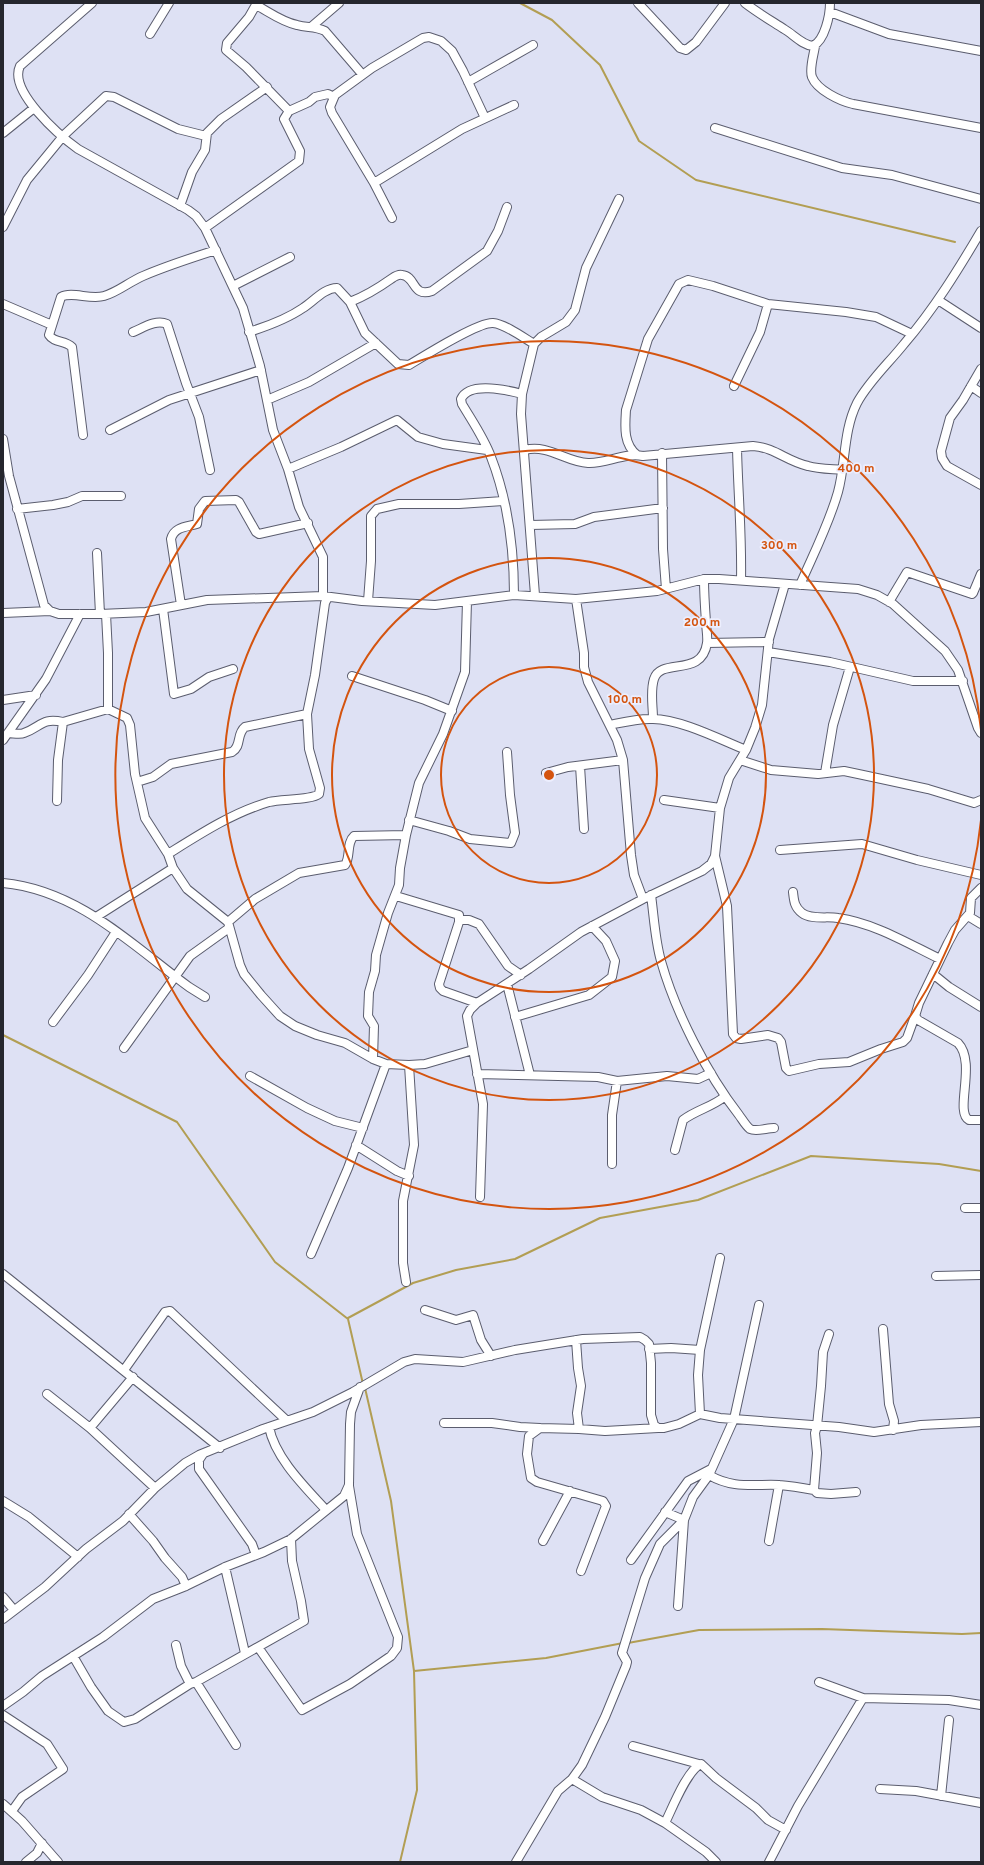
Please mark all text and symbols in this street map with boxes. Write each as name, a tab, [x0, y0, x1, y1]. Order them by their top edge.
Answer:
text: 400 m	[837, 461, 875, 477]
text: 300 m	[761, 538, 797, 554]
text: 200 m	[684, 615, 720, 631]
text: 100 m	[608, 692, 642, 708]
centre of rings	[542, 768, 556, 782]

